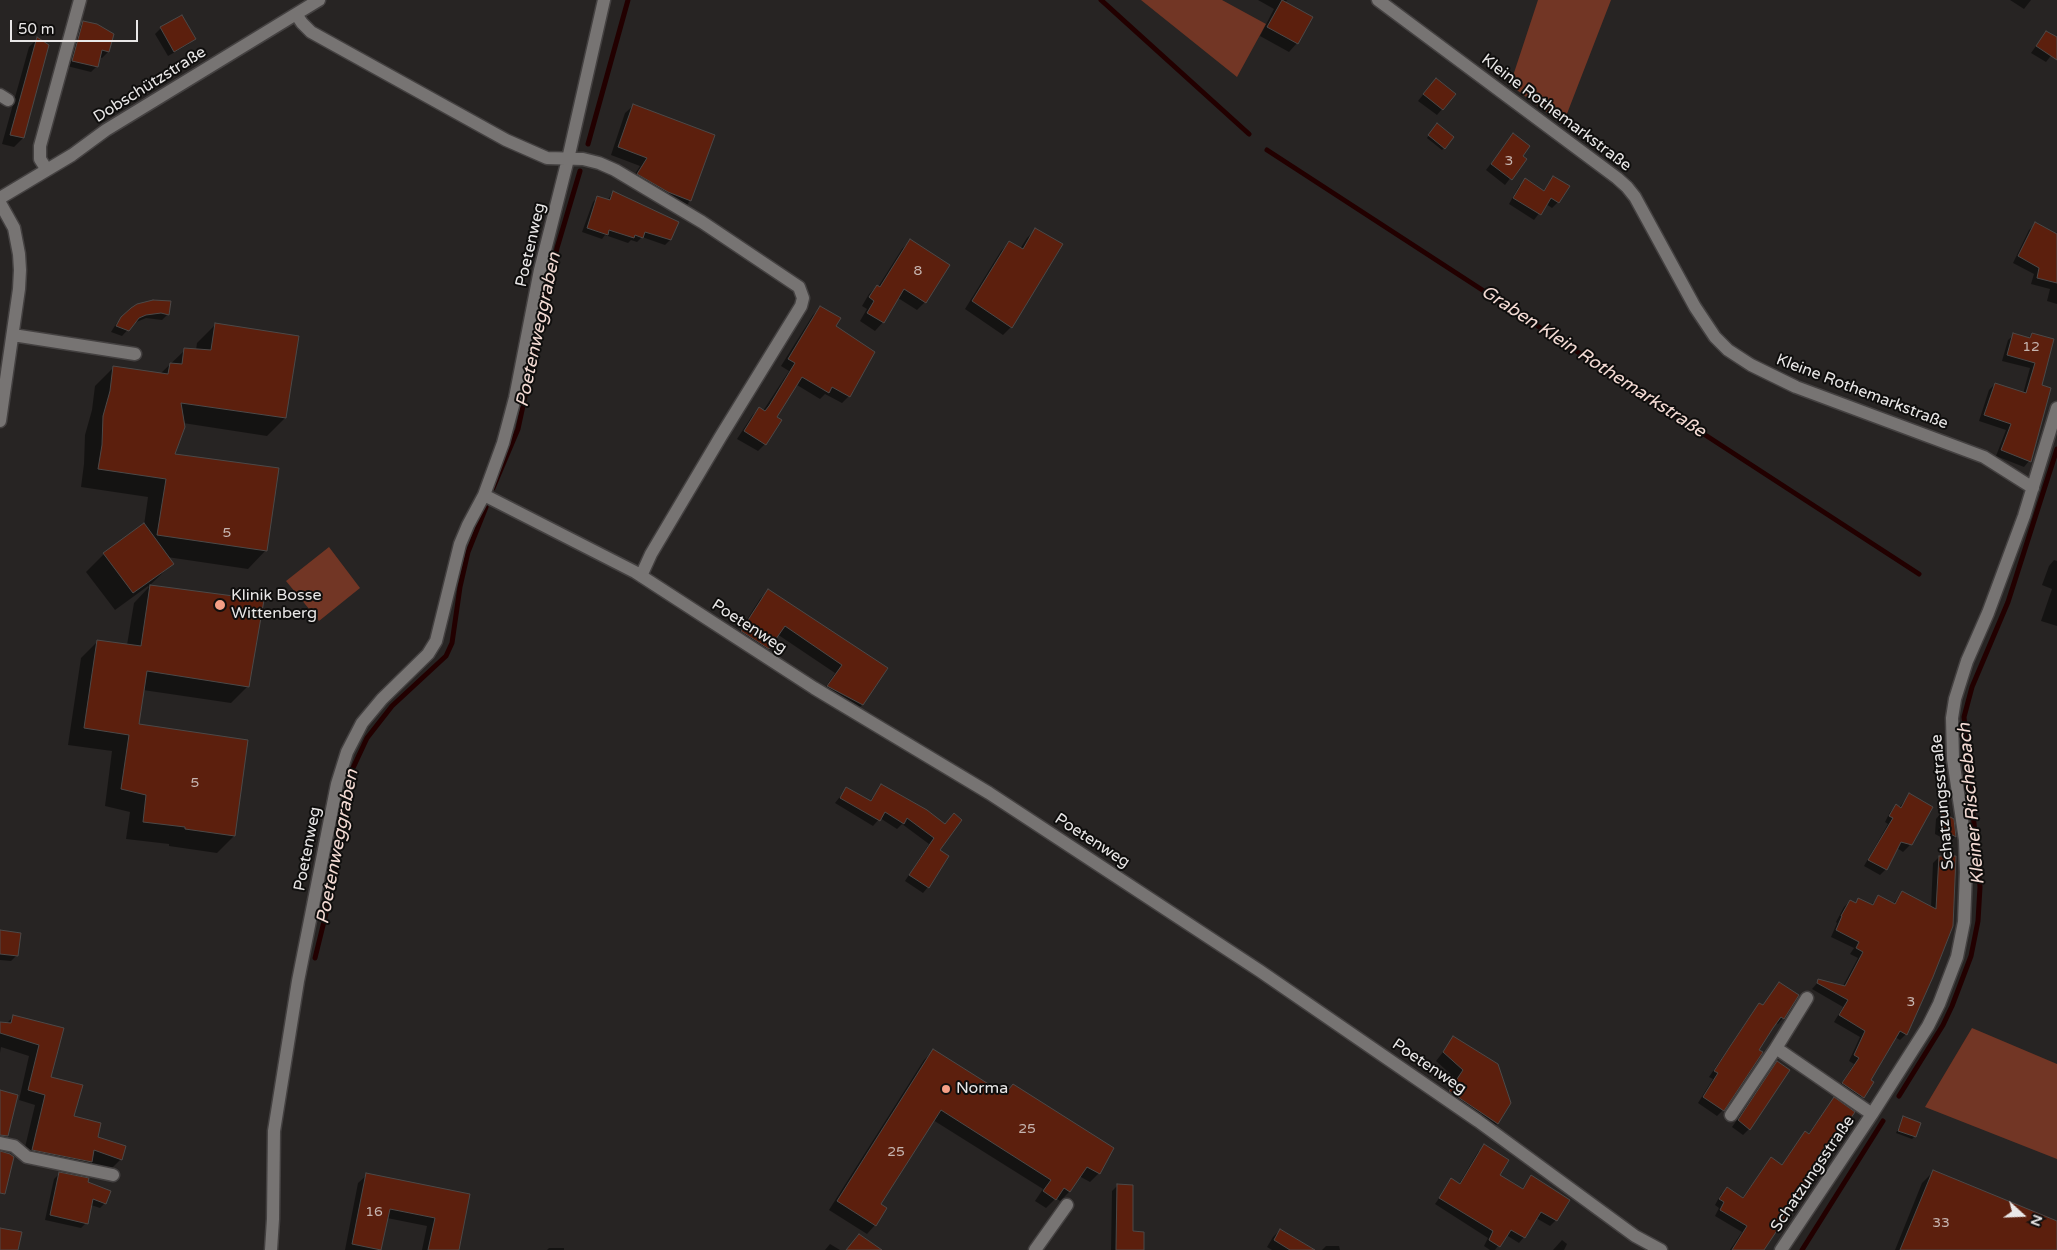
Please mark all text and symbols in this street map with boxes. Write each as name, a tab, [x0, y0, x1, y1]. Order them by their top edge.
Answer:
scale bar	[12, 10, 140, 42]
text: 50 m	[18, 20, 55, 38]
street label: Dobschützstraße	[90, 43, 210, 127]
street label: Kleine Rothemarkstraße	[1477, 50, 1635, 176]
house number: 3	[1505, 153, 1513, 169]
street label: Poetenweg	[512, 201, 550, 289]
water label: Poetenweggraben	[512, 251, 566, 409]
house number: 8	[914, 263, 922, 279]
water label: Graben Klein Rothemarkstraße	[1477, 281, 1709, 443]
house number: 12	[2022, 339, 2040, 355]
street label: Kleine Rothemarkstraße	[1773, 350, 1951, 434]
house number: 5	[223, 525, 231, 541]
place label: Klinik Bosse Wittenberg	[231, 586, 321, 624]
street label: Poetenweg	[708, 596, 790, 658]
marker: Klinik Bosse Wittenberg	[213, 598, 227, 612]
water label: Kleiner Rischebach	[1954, 722, 1990, 886]
street label: Schatzungsstraße	[1928, 733, 1958, 871]
water label: Poetenweggraben	[312, 768, 364, 926]
house number: 5	[191, 775, 199, 791]
street label: Poetenweg	[290, 805, 326, 893]
street label: Poetenweg	[1051, 810, 1133, 872]
house number: 3	[1907, 994, 1915, 1010]
street label: Poetenweg	[1388, 1035, 1470, 1099]
place label: Norma	[956, 1079, 1008, 1099]
marker: Norma	[940, 1083, 952, 1095]
street label: Schatzungsstraße	[1767, 1112, 1859, 1236]
house number: 25	[1018, 1121, 1036, 1137]
house number: 25	[887, 1144, 905, 1160]
north arrow	[1997, 1190, 2047, 1240]
house number: 16	[365, 1204, 383, 1220]
text: N	[2027, 1212, 2046, 1228]
house number: 33	[1932, 1215, 1950, 1231]

